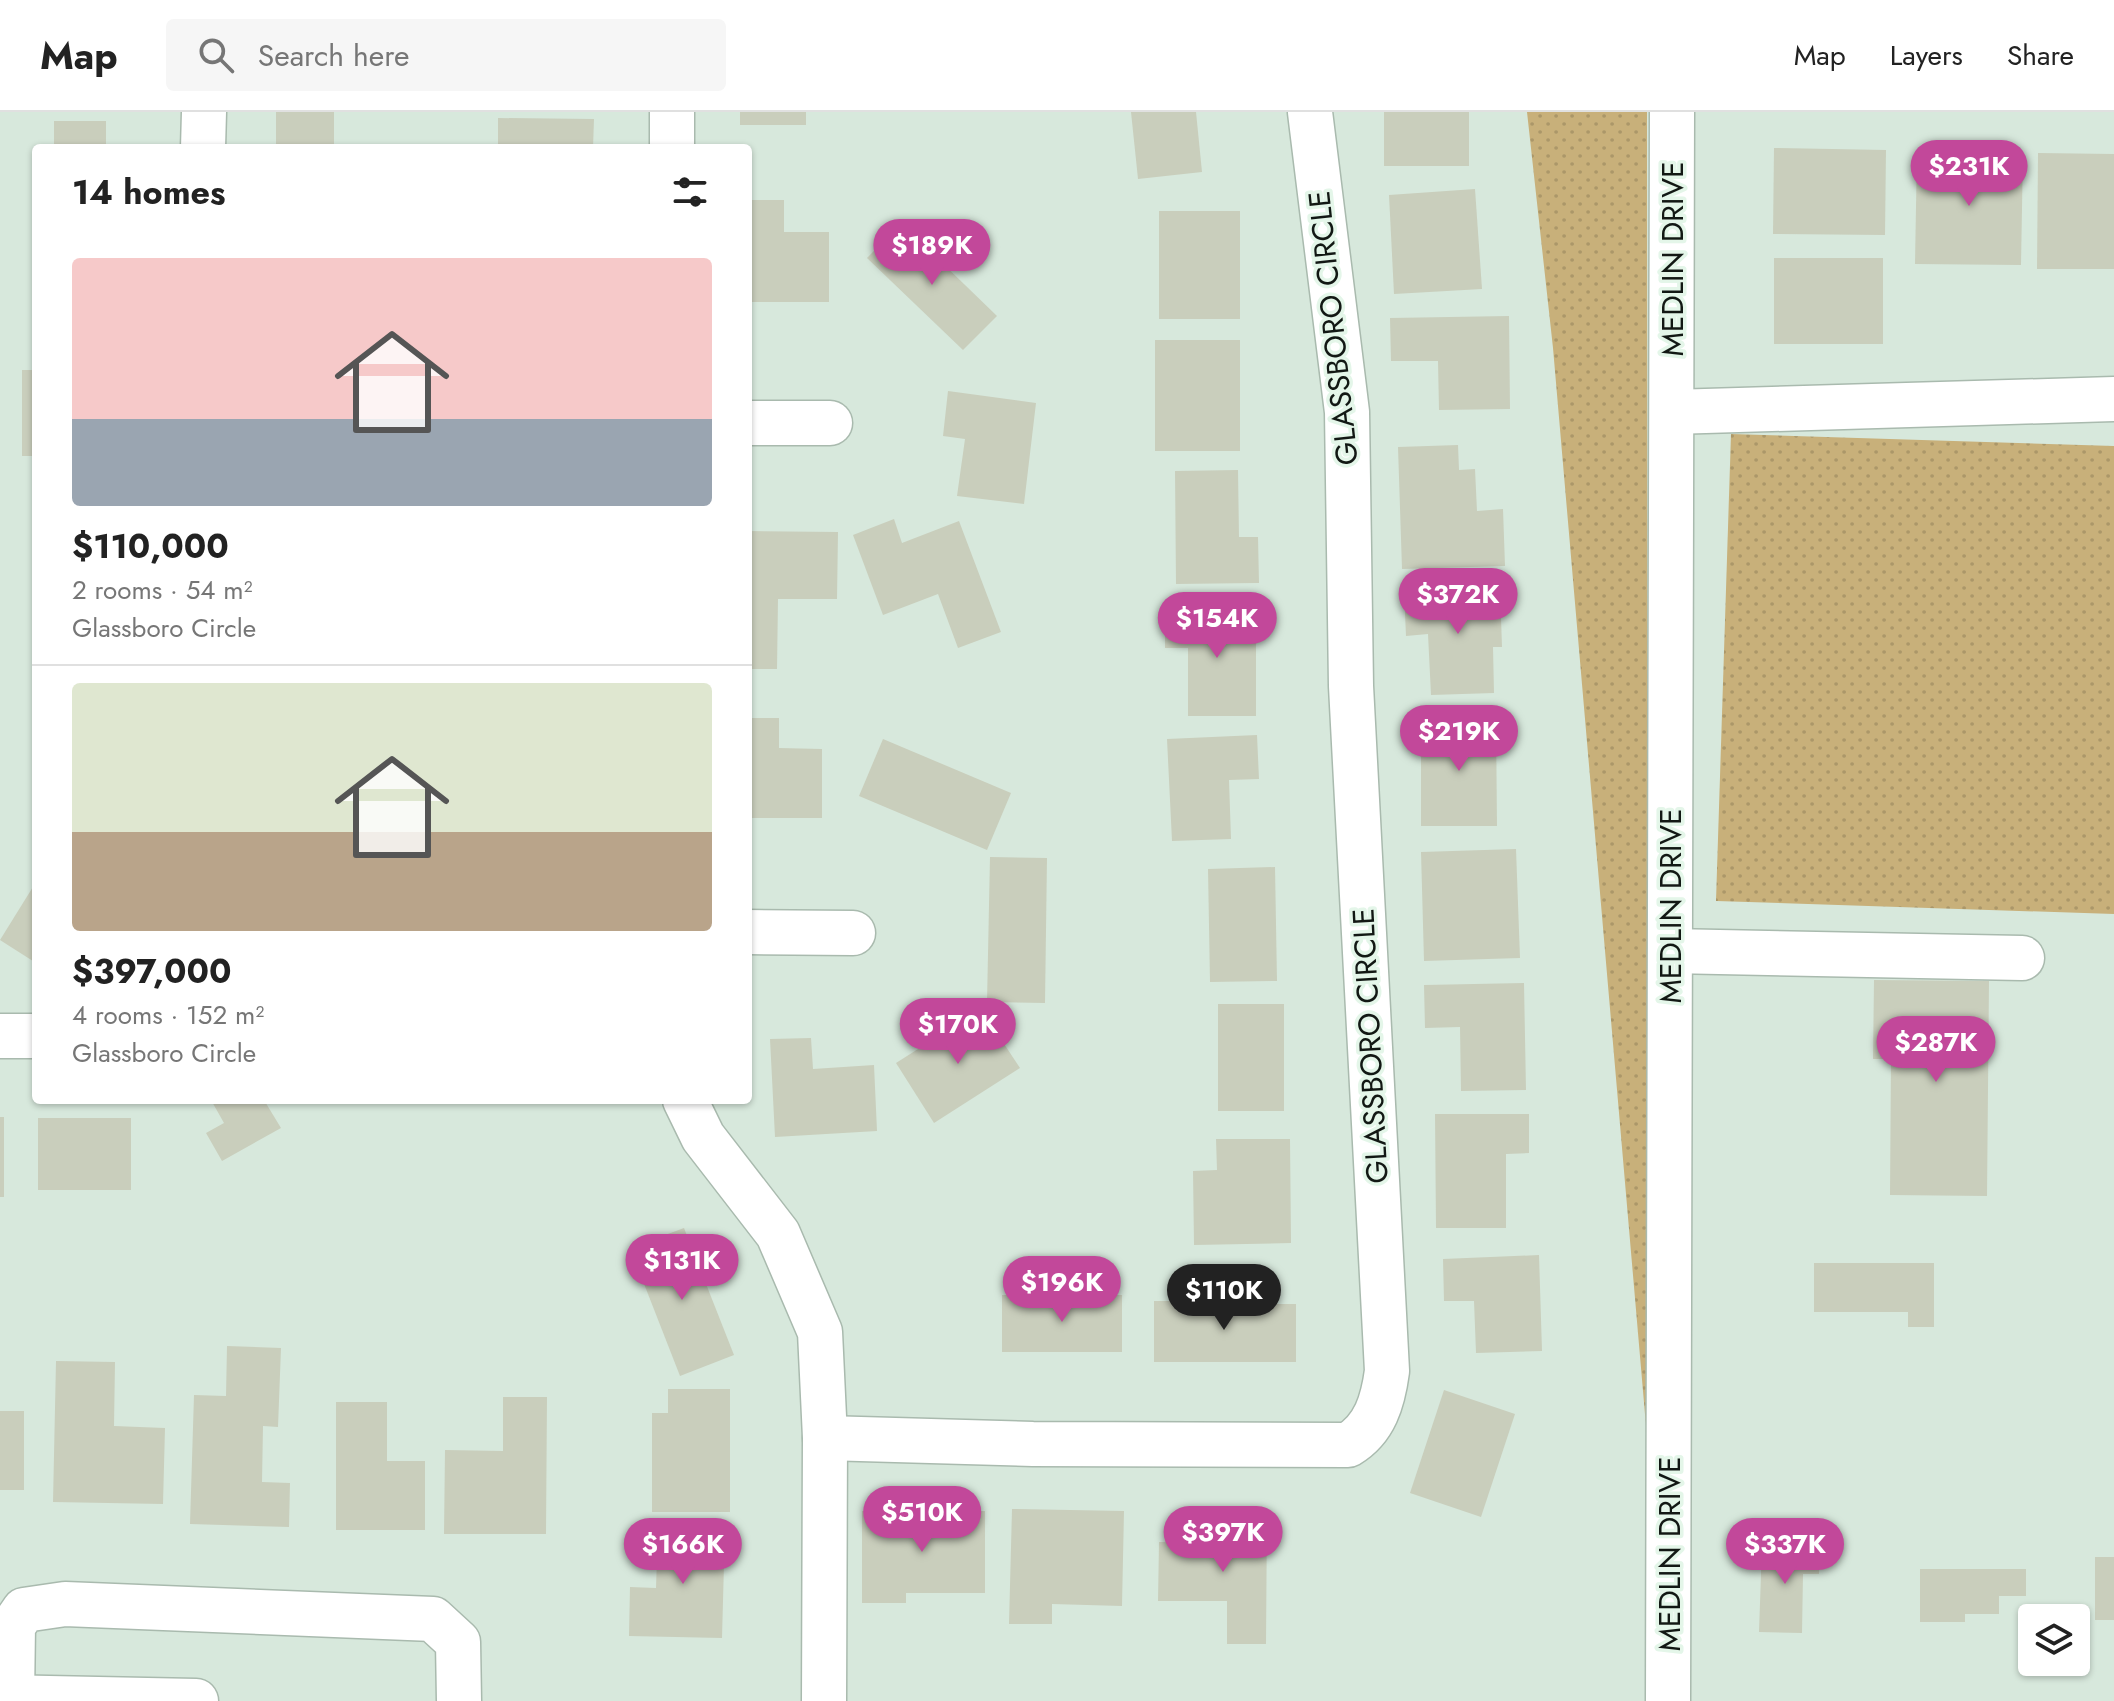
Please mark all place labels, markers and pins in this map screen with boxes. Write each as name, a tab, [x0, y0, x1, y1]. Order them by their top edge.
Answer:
pin: $231K	[1913, 140, 2025, 208]
pin: $189K	[876, 219, 988, 287]
pin: $372K	[1402, 568, 1514, 636]
pin: $154K	[1161, 592, 1273, 660]
pin: $219K	[1403, 705, 1515, 773]
pin: $170K	[902, 998, 1014, 1066]
pin: $287K	[1880, 1016, 1992, 1084]
pin: $131K	[626, 1234, 738, 1302]
pin: $196K	[1006, 1256, 1118, 1324]
pin: $110K	[1168, 1264, 1280, 1332]
pin: $510K	[866, 1486, 978, 1554]
pin: $397K	[1167, 1506, 1279, 1574]
pin: $166K	[627, 1518, 739, 1586]
pin: $337K	[1729, 1518, 1841, 1586]

